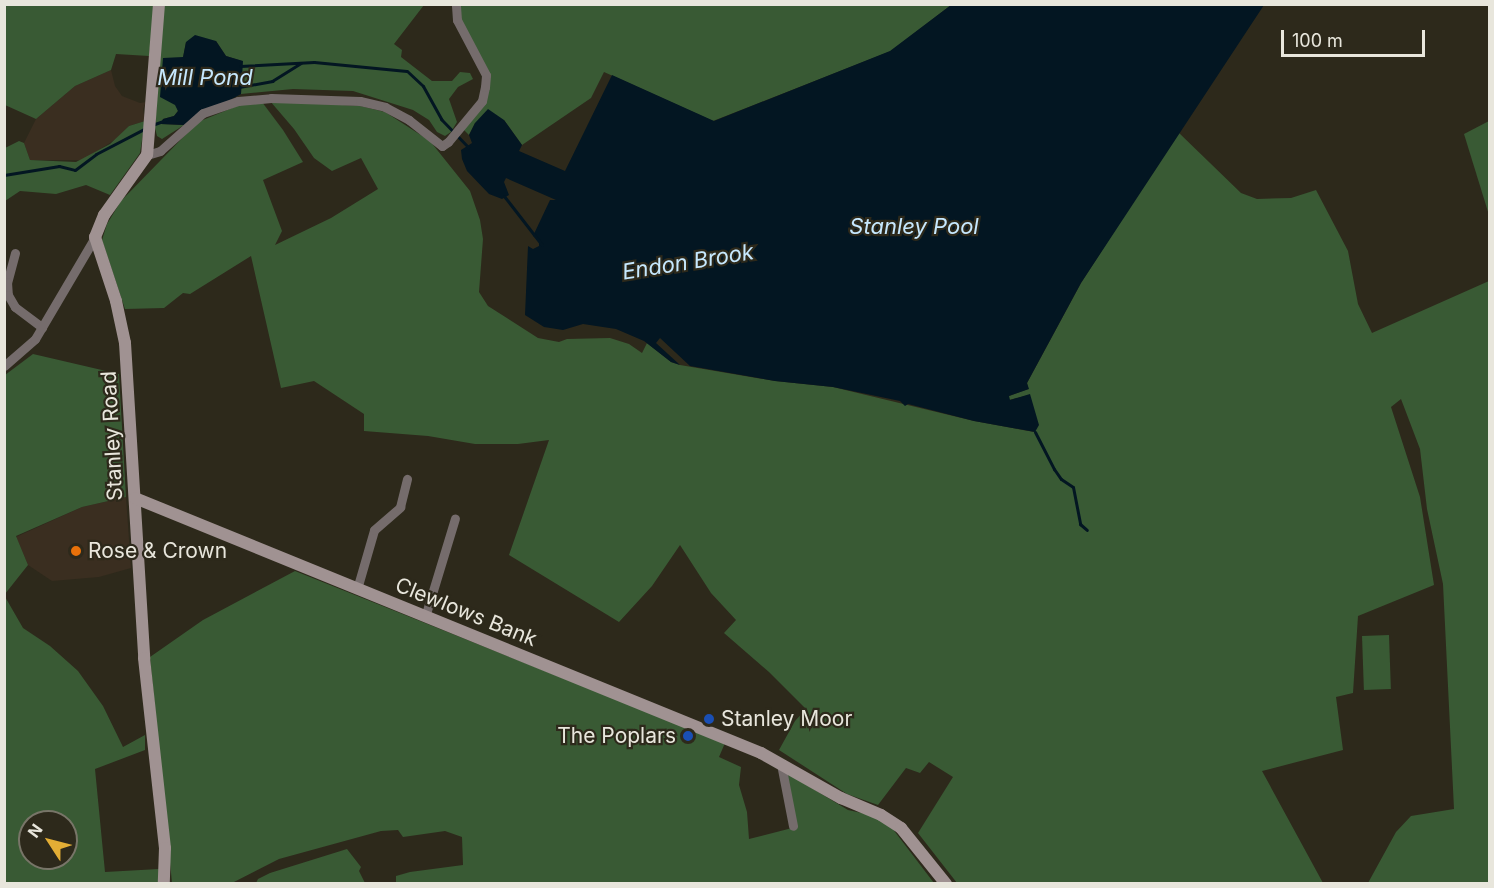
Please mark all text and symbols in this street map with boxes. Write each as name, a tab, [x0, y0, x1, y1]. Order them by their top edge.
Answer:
scale bar	[1284, 18, 1428, 56]
text: 100 m	[1292, 30, 1343, 51]
water label: Mill Pond	[157, 65, 253, 91]
water label: Stanley Pool	[849, 214, 979, 240]
water label: Endon Brook	[620, 239, 756, 285]
street label: Stanley Road	[96, 370, 128, 502]
place label: Rose & Crown	[88, 538, 227, 564]
marker: Rose & Crown	[69, 544, 83, 558]
street label: Clewlows Bank	[392, 572, 540, 652]
place label: Stanley Moor	[721, 706, 852, 732]
marker: Stanley Moor	[702, 712, 716, 726]
place label: The Poplars	[557, 723, 676, 749]
marker: The Poplars	[681, 729, 695, 743]
north arrow	[18, 810, 78, 870]
text: N	[23, 820, 47, 841]

